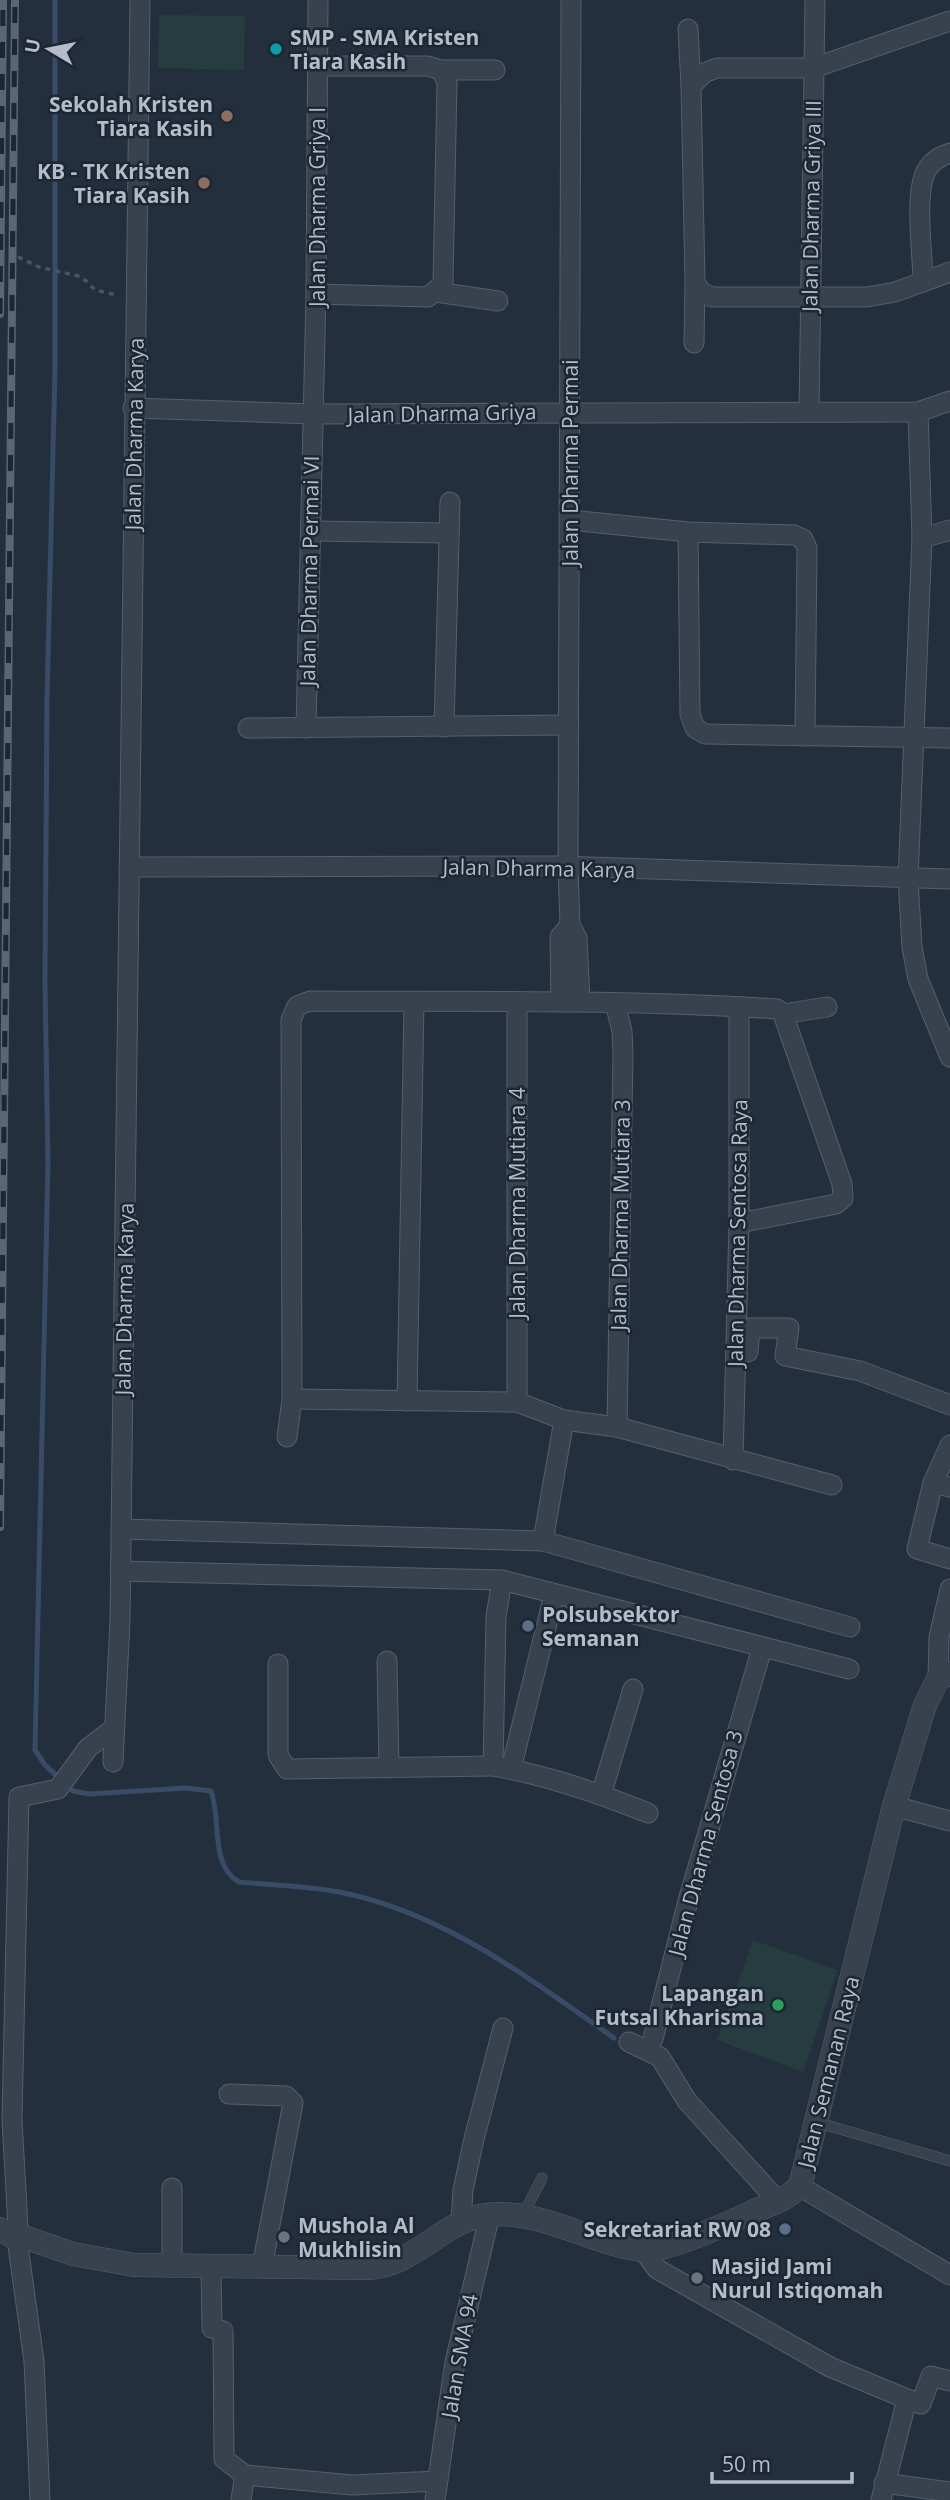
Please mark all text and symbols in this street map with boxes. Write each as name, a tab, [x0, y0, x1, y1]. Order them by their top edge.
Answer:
north arrow	[14, 14, 84, 84]
place label: SMP - SMA Kristen Tiara Kasih	[290, 23, 479, 75]
text: U	[18, 37, 46, 55]
marker: SMP - SMA Kristen Tiara Kasih	[268, 41, 284, 57]
place label: Sekolah Kristen Tiara Kasih	[49, 90, 213, 142]
street label: Jalan Dharma Griya III	[795, 100, 827, 314]
street label: Jalan Dharma Griya I	[303, 107, 331, 309]
marker: Sekolah Kristen Tiara Kasih	[219, 108, 235, 124]
place label: KB - TK Kristen Tiara Kasih	[37, 157, 190, 209]
marker: KB - TK Kristen Tiara Kasih	[196, 175, 212, 191]
street label: Jalan Dharma Karya	[118, 337, 150, 533]
street label: Jalan Dharma Permai	[556, 360, 584, 568]
street label: Jalan Dharma Griya	[345, 397, 537, 429]
street label: Jalan Dharma Permai VI	[293, 455, 325, 689]
street label: Jalan Dharma Karya	[440, 852, 636, 884]
street label: Jalan Dharma Mutiara 4	[503, 1087, 531, 1321]
street label: Jalan Dharma Mutiara 3	[604, 1099, 636, 1333]
street label: Jalan Dharma Sentosa Raya	[721, 1099, 753, 1369]
street label: Jalan Dharma Karya	[108, 1202, 140, 1398]
place label: Polsubsektor Semanan	[542, 1600, 680, 1652]
marker: Polsubsektor Semanan	[520, 1618, 536, 1634]
street label: Jalan Dharma Sentosa 3	[661, 1727, 749, 1961]
street label: Jalan Semanan Raya	[790, 1973, 865, 2173]
place label: Lapangan Futsal Kharisma	[594, 1979, 764, 2031]
marker: Lapangan Futsal Kharisma	[770, 1997, 786, 2013]
place label: Mushola Al Mukhlisin	[298, 2211, 414, 2263]
place label: Sekretariat RW 08	[583, 2215, 771, 2243]
marker: Sekretariat RW 08	[777, 2221, 793, 2237]
marker: Mushola Al Mukhlisin	[276, 2229, 292, 2245]
place label: Masjid Jami Nurul Istiqomah	[711, 2252, 883, 2304]
marker: Masjid Jami Nurul Istiqomah	[689, 2270, 705, 2286]
street label: Jalan SMA 94	[434, 2292, 484, 2422]
scale bar	[712, 2440, 852, 2484]
text: 50 m	[722, 2450, 771, 2478]

